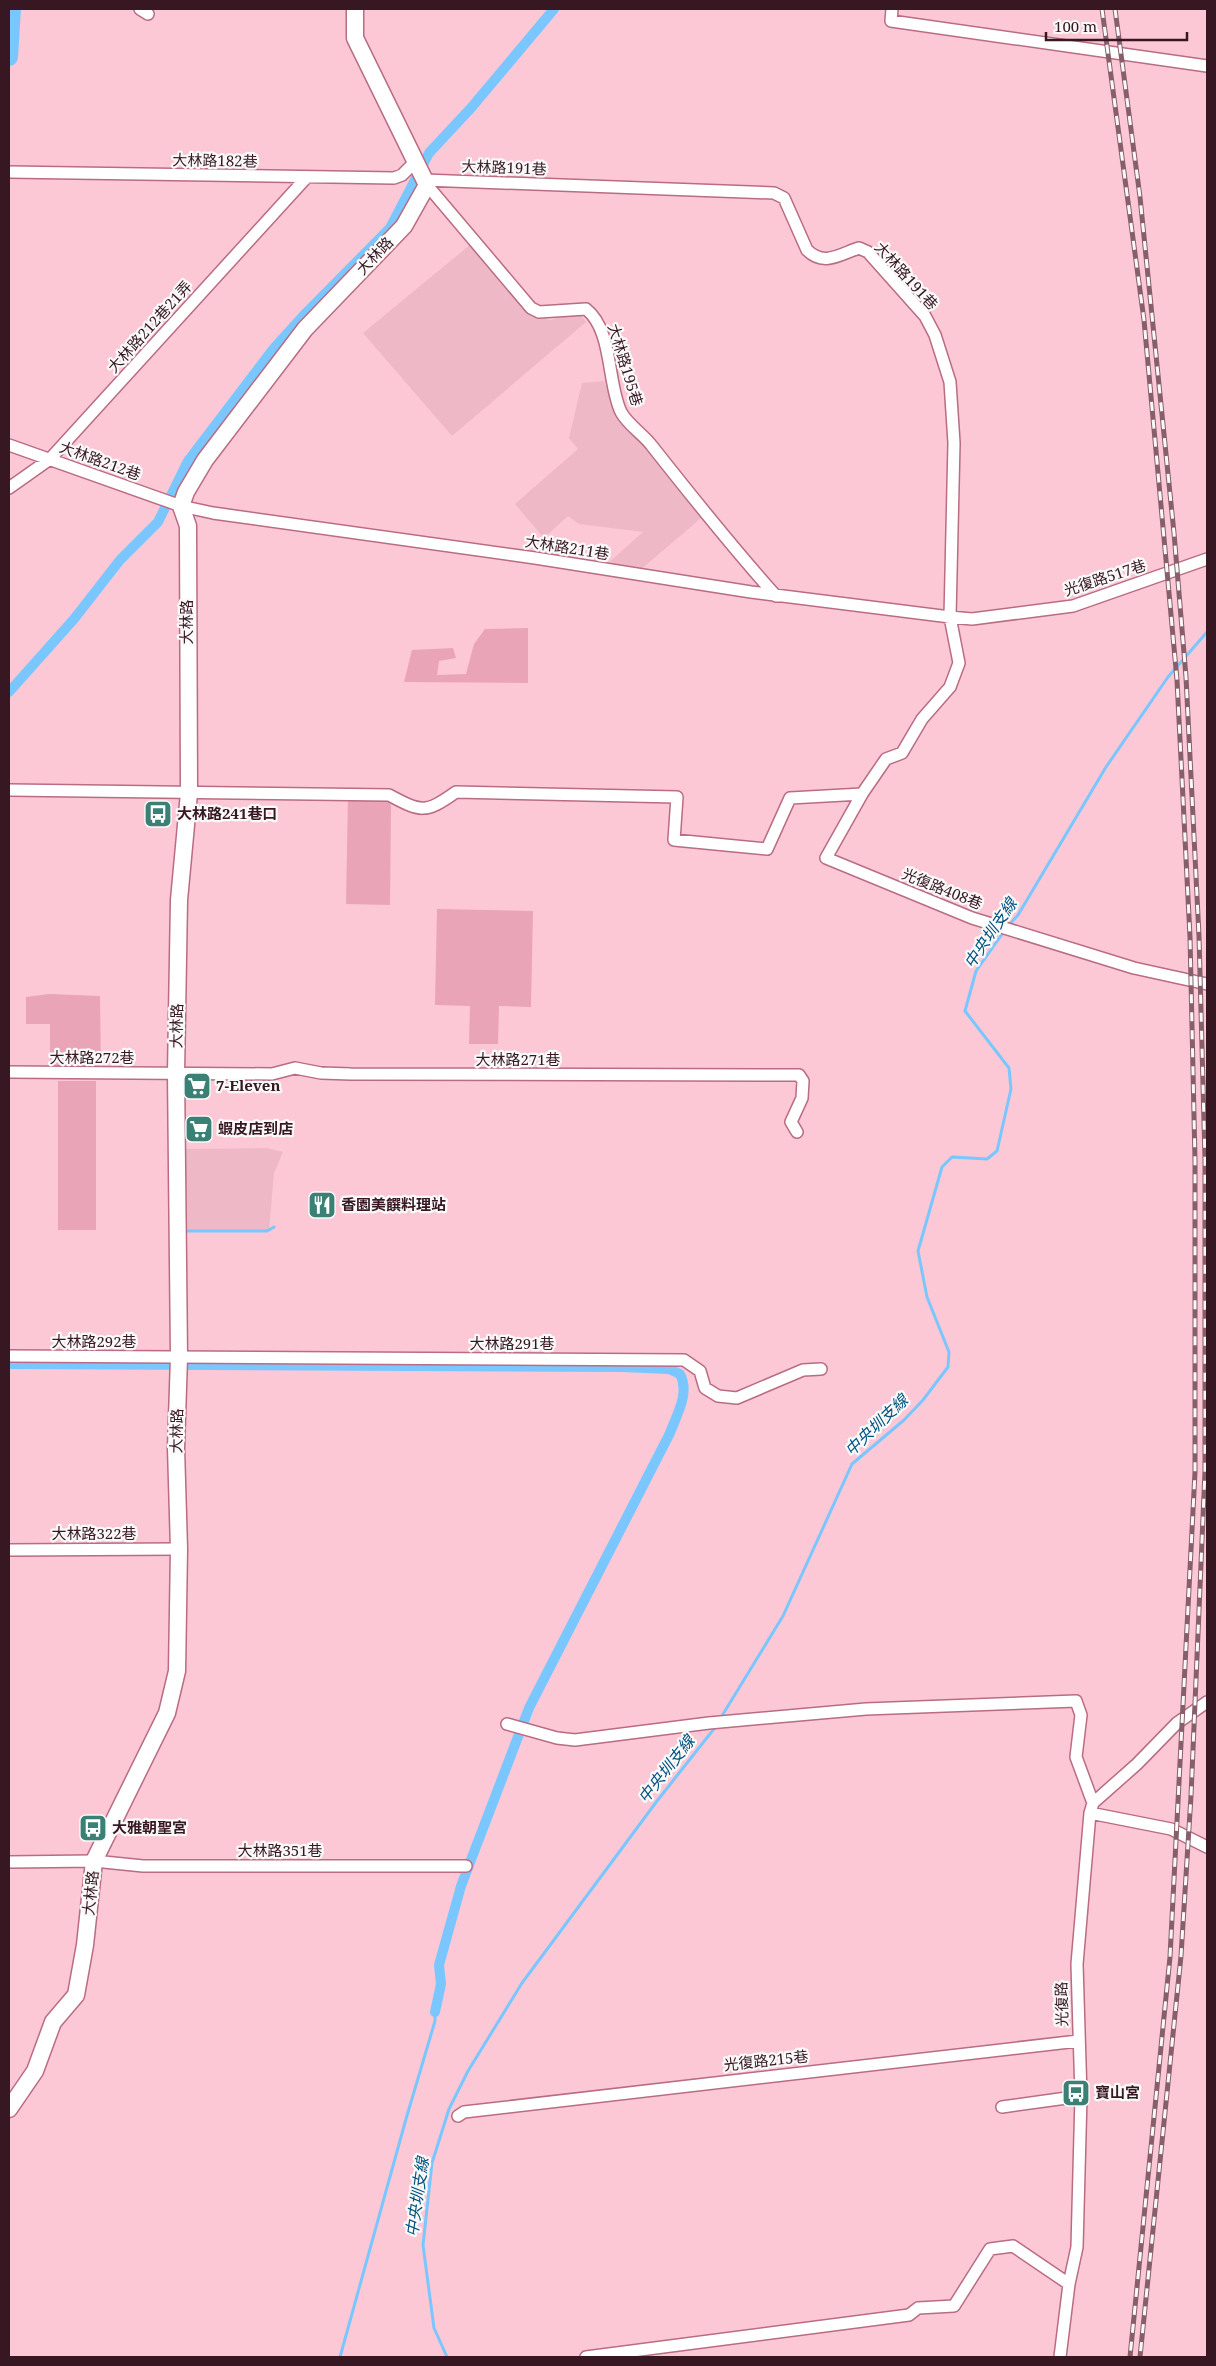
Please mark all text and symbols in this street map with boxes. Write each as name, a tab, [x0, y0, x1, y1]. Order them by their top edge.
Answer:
scale bar	[1046, 10, 1187, 42]
text: 100 m	[1054, 16, 1097, 36]
street label: 大林路182巷	[172, 149, 258, 171]
street label: 大林路191巷	[461, 156, 547, 178]
street label: 大林路	[351, 232, 397, 278]
street label: 大林路191巷	[871, 237, 943, 314]
street label: 大林路212巷21弄	[103, 276, 196, 376]
street label: 大林路195巷	[604, 321, 648, 408]
street label: 大林路212巷	[57, 436, 144, 484]
street label: 大林路211巷	[524, 530, 611, 564]
street label: 光復路517巷	[1061, 554, 1148, 600]
street label: 大林路	[176, 599, 196, 645]
bus stop icon: 大林路241巷口	[143, 799, 173, 829]
place label: 大林路241巷口	[177, 803, 277, 823]
street label: 光復路408巷	[899, 863, 986, 913]
water label: 中央圳支線	[959, 892, 1023, 972]
street label: 大林路	[166, 1003, 186, 1049]
street label: 大林路272巷	[49, 1047, 135, 1067]
street label: 大林路271巷	[475, 1049, 561, 1069]
supermarket icon: 7-Eleven	[182, 1071, 212, 1101]
place label: 7-Eleven	[216, 1075, 280, 1095]
supermarket icon: 蝦皮店到店	[184, 1114, 214, 1144]
place label: 蝦皮店到店	[218, 1118, 293, 1138]
restaurant icon: 香園美饌料理站	[307, 1190, 337, 1220]
place label: 香園美饌料理站	[341, 1194, 446, 1214]
street label: 大林路292巷	[51, 1331, 137, 1351]
street label: 大林路291巷	[469, 1333, 555, 1353]
water label: 中央圳支線	[840, 1388, 914, 1461]
street label: 大林路	[166, 1408, 186, 1454]
street label: 大林路322巷	[51, 1523, 137, 1543]
water label: 中央圳支線	[633, 1729, 701, 1807]
bus stop icon: 大雅朝聖宮	[78, 1813, 108, 1843]
place label: 大雅朝聖宮	[112, 1817, 187, 1837]
street label: 大林路351巷	[237, 1840, 323, 1860]
street label: 大林路	[78, 1869, 102, 1916]
street label: 光復路	[1051, 1981, 1071, 2027]
street label: 光復路215巷	[723, 2046, 809, 2074]
bus stop icon: 寶山宮	[1061, 2078, 1091, 2108]
place label: 寶山宮	[1095, 2082, 1140, 2102]
water label: 中央圳支線	[401, 2154, 434, 2238]

